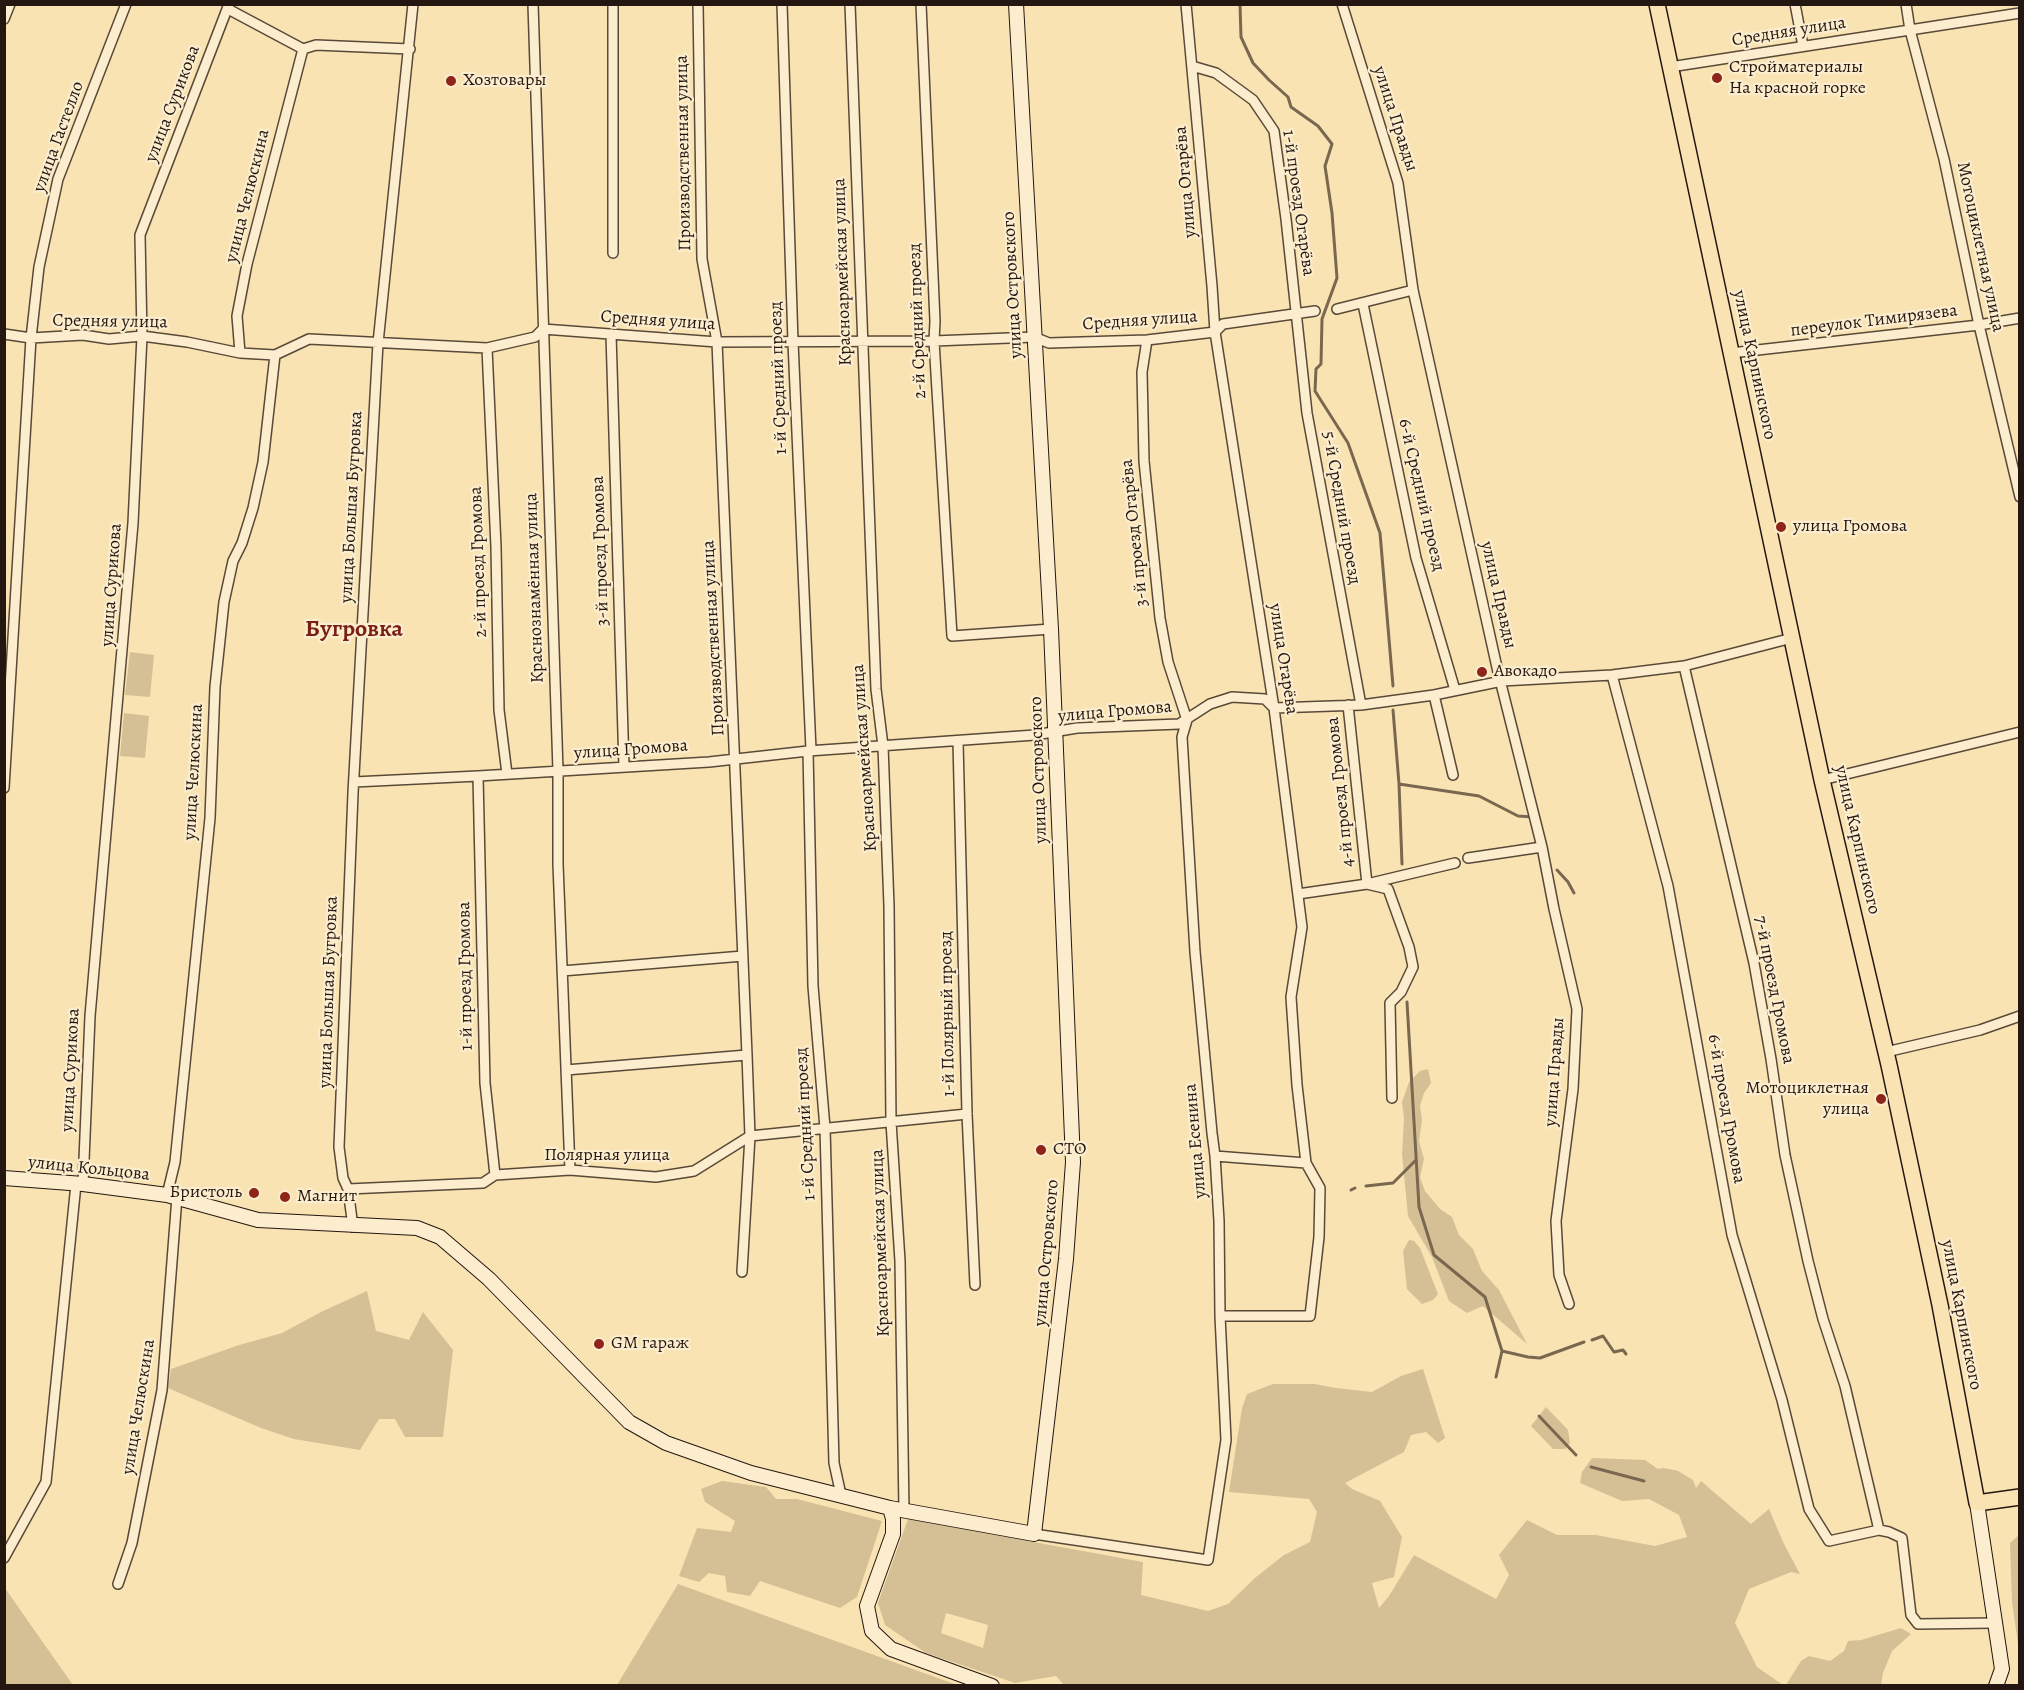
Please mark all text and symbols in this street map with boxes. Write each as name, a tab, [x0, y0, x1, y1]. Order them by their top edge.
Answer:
street label: Средняя улица	[1730, 12, 1848, 52]
street label: улица Сурикова	[141, 42, 205, 166]
street label: Производственная улица	[671, 55, 697, 251]
place label: Стройматериалы На красной горке	[1729, 57, 1866, 100]
street label: улица Правды	[1368, 64, 1422, 174]
place label: Хозтовары	[463, 70, 547, 92]
marker: Стройматериалы На красной горке	[1710, 71, 1724, 85]
marker: Хозтовары	[444, 74, 458, 88]
street label: улица Гастелло	[29, 79, 89, 195]
street label: улица Огарёва	[1170, 125, 1202, 239]
street label: улица Челюскина	[221, 127, 275, 265]
street label: 1-й проезд Огарёва	[1277, 129, 1319, 277]
street label: Мотоциклетная улица	[1951, 160, 2009, 334]
street label: Красноармейская улица	[829, 178, 857, 366]
street label: улица Островского	[998, 211, 1028, 359]
street label: 2-й Средний проезд	[904, 243, 932, 399]
street label: улица Карпинского	[1728, 288, 1780, 442]
street label: переулок Тимирязева	[1789, 300, 1959, 342]
street label: 1-й Средний проезд	[766, 301, 792, 455]
street label: Средняя улица	[600, 306, 716, 336]
street label: Средняя улица	[1082, 306, 1198, 336]
street label: Средняя улица	[52, 310, 168, 334]
street label: улица Большая Бугровка	[336, 410, 368, 604]
street label: 6-й Средний проезд	[1393, 417, 1449, 573]
street label: 5-й Средний проезд	[1317, 430, 1365, 586]
street label: 3-й проезд Огарёва	[1117, 458, 1153, 608]
street label: 3-й проезд Громова	[588, 476, 614, 626]
street label: 2-й проезд Громова	[466, 486, 492, 638]
street label: Краснознамённая улица	[521, 492, 549, 684]
place label: улица Громова	[1793, 516, 1907, 538]
marker: улица Громова	[1774, 520, 1788, 534]
street label: улица Сурикова	[97, 523, 127, 647]
street label: улица Правды	[1475, 539, 1521, 651]
street label: Производственная улица	[698, 540, 730, 736]
street label: улица Огарёва	[1264, 602, 1302, 716]
district label: Бугровка	[305, 616, 403, 644]
place label: Авокадо	[1494, 661, 1557, 683]
street label: Красноармейская улица	[848, 663, 882, 853]
marker: Авокадо	[1475, 665, 1489, 679]
street label: улица Островского	[1026, 696, 1052, 844]
street label: улица Громова	[1057, 696, 1173, 728]
street label: улица Челюскина	[180, 703, 208, 841]
street label: 4-й проезд Громова	[1322, 716, 1360, 868]
street label: улица Громова	[573, 735, 689, 765]
street label: улица Карпинского	[1829, 763, 1885, 917]
street label: улица Большая Бугровка	[315, 896, 343, 1088]
street label: 1-й проезд Громова	[454, 901, 478, 1051]
street label: 7-й проезд Громова	[1749, 914, 1799, 1066]
street label: 1-й Полярный проезд	[936, 931, 960, 1097]
street label: улица Сурикова	[57, 1008, 85, 1132]
street label: улица Правды	[1540, 1017, 1570, 1127]
street label: 6-й проезд Громова	[1702, 1033, 1750, 1185]
street label: 1-й Средний проезд	[791, 1047, 821, 1201]
place label: Мотоциклетная улица	[1745, 1078, 1869, 1120]
street label: улица Есенина	[1180, 1083, 1212, 1199]
marker: Мотоциклетная улица	[1874, 1092, 1888, 1106]
place label: СТО	[1053, 1139, 1086, 1161]
marker: СТО	[1034, 1143, 1048, 1157]
street label: Полярная улица	[544, 1145, 670, 1167]
street label: Красноармейская улица	[867, 1149, 895, 1337]
street label: улица Кольцова	[27, 1152, 151, 1186]
street label: улица Островского	[1030, 1179, 1064, 1327]
place label: Бристоль	[170, 1182, 242, 1204]
marker: Бристоль	[247, 1186, 261, 1200]
place label: Магнит	[297, 1186, 357, 1208]
marker: Магнит	[278, 1190, 292, 1204]
street label: улица Карпинского	[1936, 1238, 1986, 1392]
place label: GM гараж	[611, 1333, 689, 1355]
marker: GM гараж	[592, 1337, 606, 1351]
street label: улица Челюскина	[118, 1338, 160, 1476]

